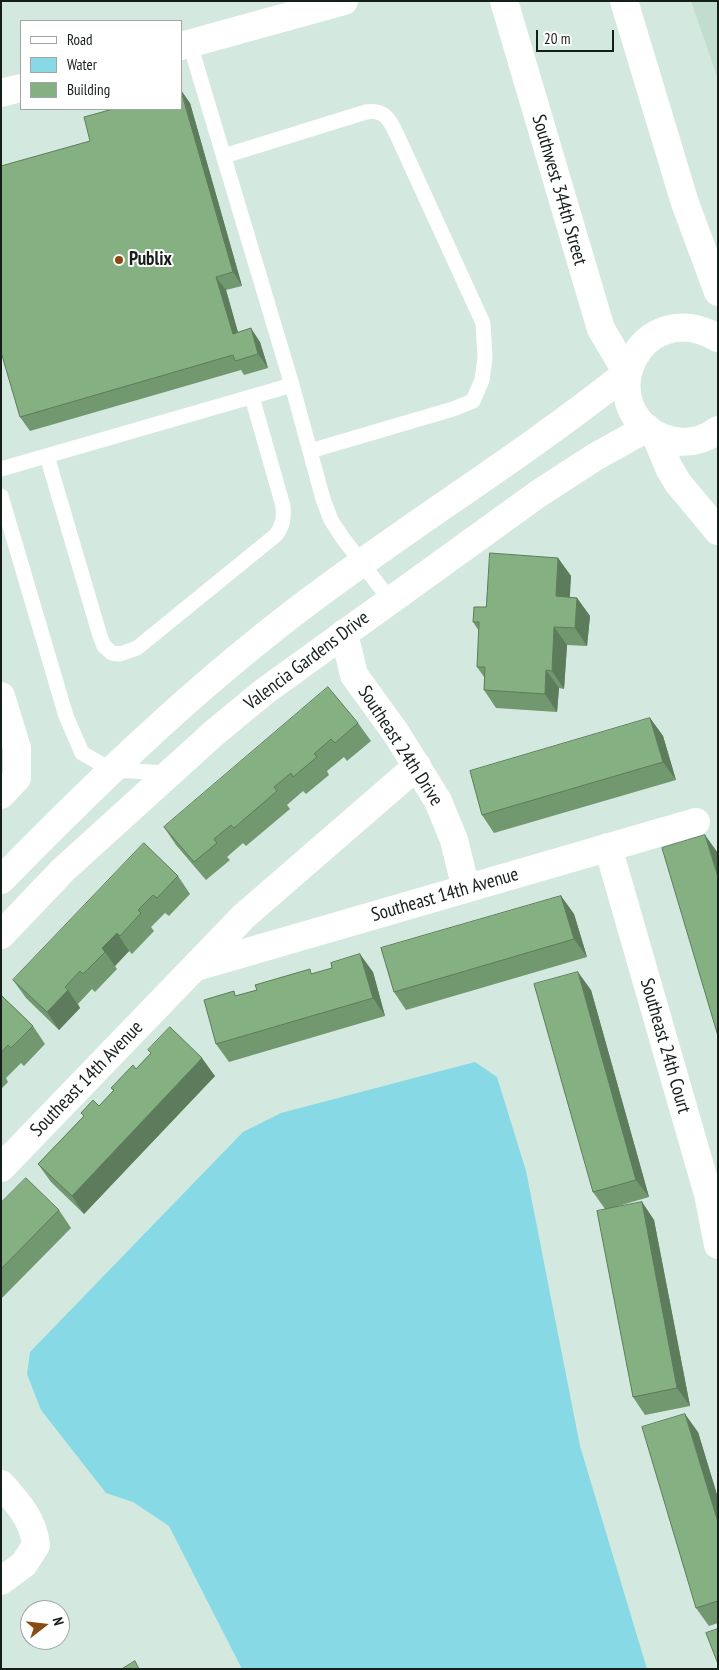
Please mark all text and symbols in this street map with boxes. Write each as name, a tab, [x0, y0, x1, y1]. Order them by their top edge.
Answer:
legend	[20, 20, 182, 110]
scale bar	[539, 20, 616, 52]
text: 20 m	[544, 29, 570, 48]
text: Road	[67, 30, 93, 49]
text: Water	[67, 55, 97, 74]
text: Building	[67, 80, 110, 99]
street label: Southwest 344th Street	[527, 112, 591, 268]
place label: Publix	[129, 249, 172, 271]
marker: Publix	[113, 254, 125, 266]
street label: Valencia Gardens Drive	[240, 607, 374, 715]
street label: Southeast 24th Drive	[353, 682, 447, 810]
street label: Southeast 14th Avenue	[369, 863, 521, 927]
street label: Southeast 24th Court	[635, 976, 695, 1116]
street label: Southeast 14th Avenue	[26, 1016, 148, 1142]
north arrow	[20, 1600, 70, 1650]
text: N	[49, 1615, 68, 1627]

